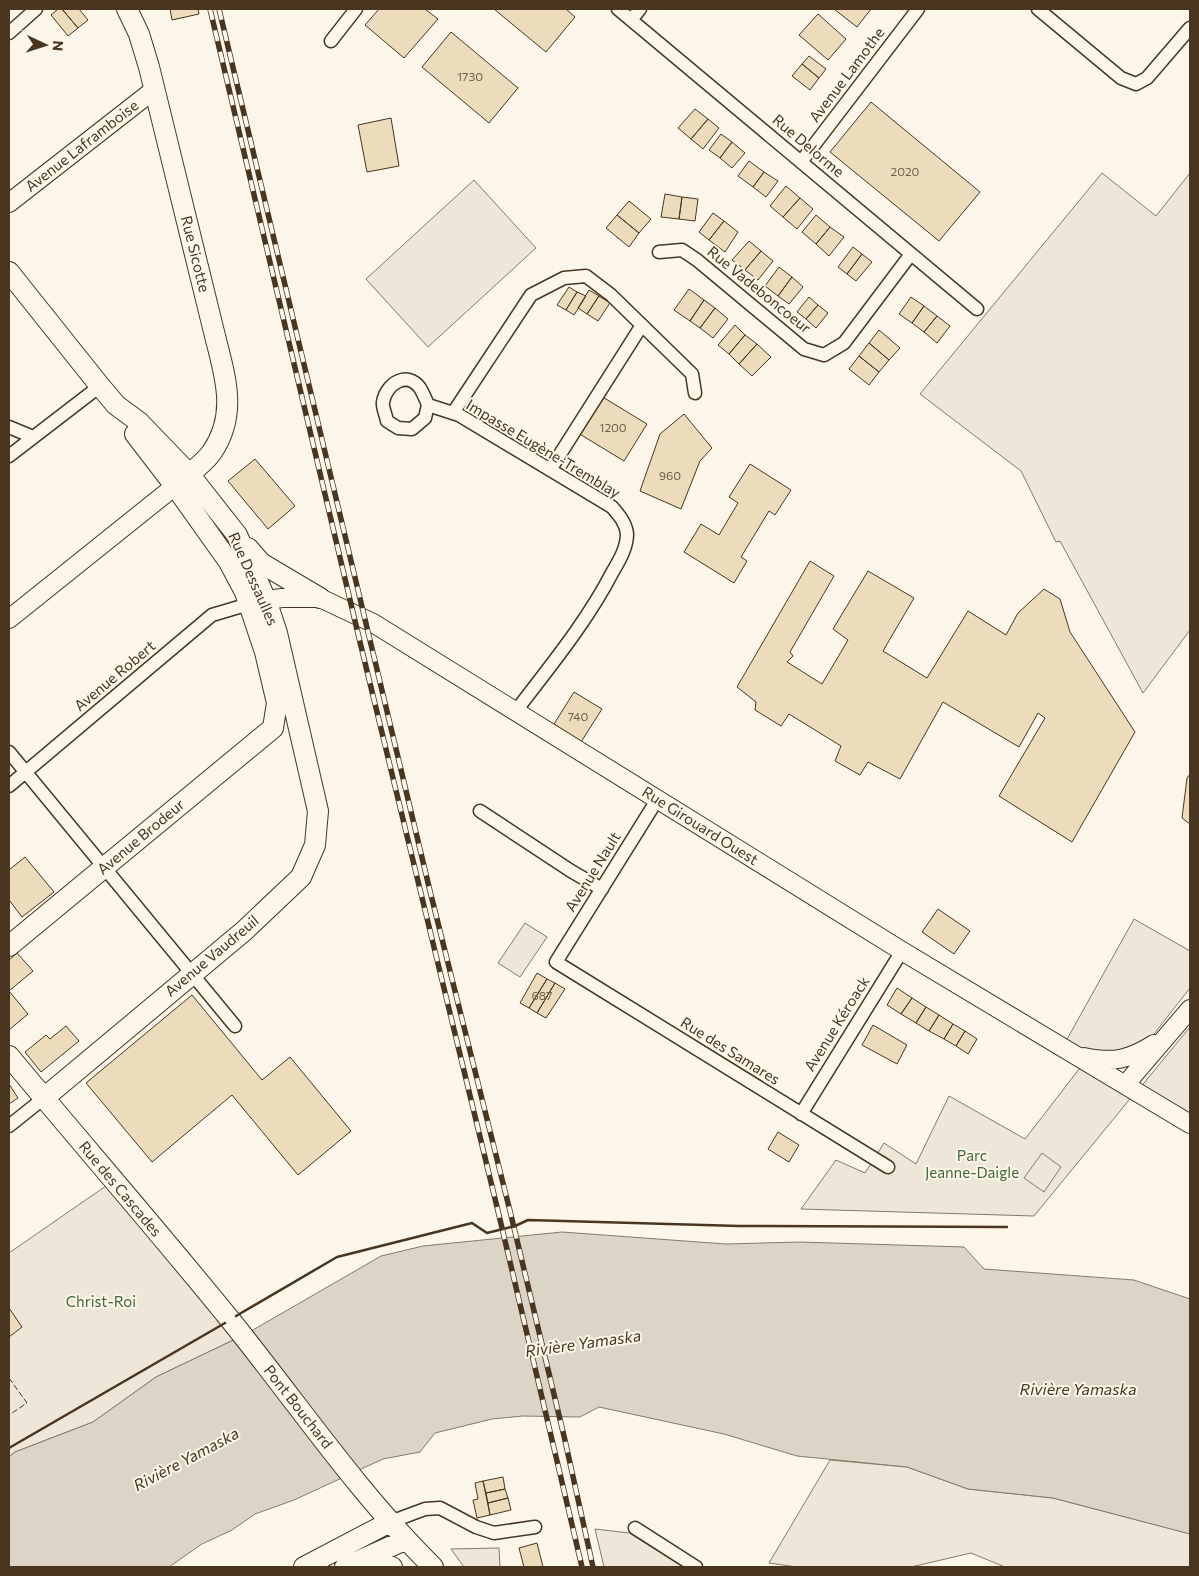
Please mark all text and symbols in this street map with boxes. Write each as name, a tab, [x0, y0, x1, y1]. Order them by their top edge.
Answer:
north arrow	[20, 20, 70, 70]
street label: Avenue Lamothe	[805, 23, 888, 125]
text: N	[50, 40, 67, 52]
house number: 1730	[457, 69, 483, 83]
street label: Avenue Laframboise	[21, 95, 142, 195]
street label: Rue Delorme	[769, 110, 848, 180]
house number: 2020	[891, 164, 920, 178]
street label: Rue Sicotte	[178, 214, 214, 294]
street label: Rue Vadeboncoeur	[704, 242, 815, 337]
street label: Impasse Eugène-Tremblay	[463, 395, 624, 502]
house number: 1200	[599, 420, 627, 434]
house number: 960	[659, 468, 681, 482]
street label: Rue Dessaulles	[225, 529, 283, 628]
street label: Avenue Robert	[70, 636, 159, 714]
house number: 740	[568, 709, 588, 723]
street label: Rue Girouard Ouest	[639, 782, 762, 868]
street label: Avenue Brodeur	[93, 795, 188, 878]
street label: Avenue Nault	[561, 828, 624, 915]
street label: Avenue Vaudreuil	[161, 911, 262, 1000]
street label: Avenue Kéroack	[800, 973, 873, 1074]
house number: 687	[532, 988, 552, 1002]
street label: Rue des Samares	[678, 1012, 784, 1088]
street label: Rue des Cascades	[76, 1137, 166, 1240]
park label: Parc Jeanne-Daigle	[925, 1146, 1019, 1181]
park label: Christ-Roi	[66, 1292, 136, 1310]
water label: Rivière Yamaska	[524, 1325, 642, 1360]
street label: Pont Bouchard	[261, 1361, 337, 1452]
water label: Rivière Yamaska	[1019, 1379, 1137, 1398]
water label: Rivière Yamaska	[130, 1423, 242, 1494]

